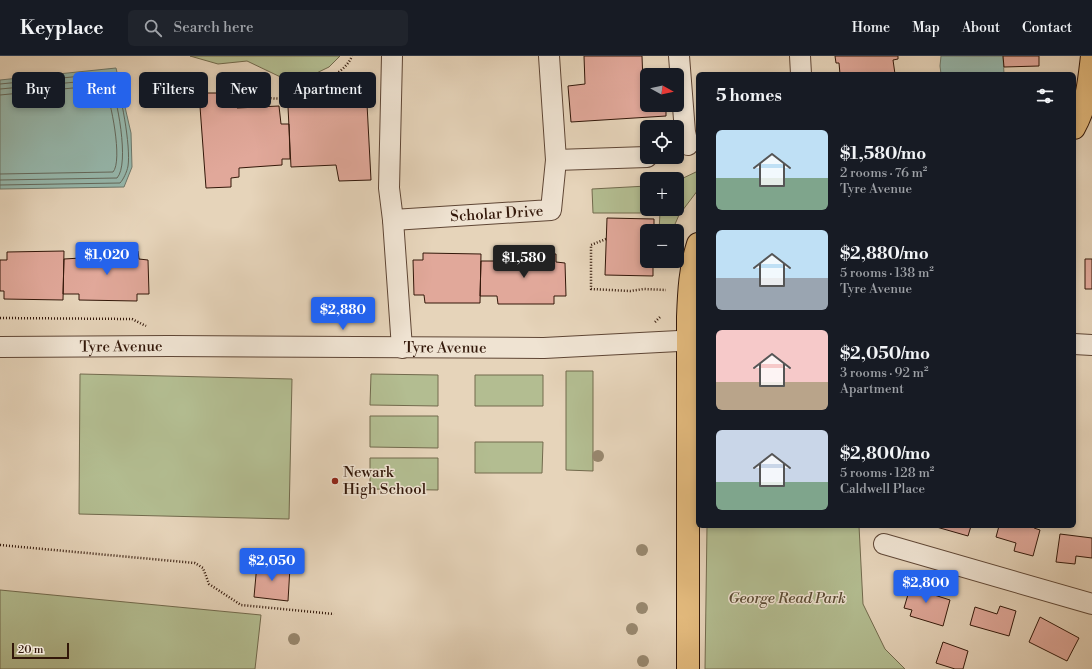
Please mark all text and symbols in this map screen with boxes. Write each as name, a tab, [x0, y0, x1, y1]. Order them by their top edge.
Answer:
search box	[128, 10, 408, 46]
text: Keyplace	[20, 16, 104, 40]
icon: search	[142, 17, 164, 39]
text: Search here	[174, 18, 254, 37]
text: Home	[852, 19, 890, 37]
text: Map	[912, 19, 940, 37]
text: About	[962, 19, 1000, 37]
text: Contact	[1022, 19, 1072, 37]
north arrow	[640, 68, 684, 112]
map controls	[640, 68, 684, 268]
chip: Buy	[12, 72, 65, 108]
chip: Rent	[73, 72, 131, 108]
chip: Filters	[139, 72, 208, 108]
chip: New	[216, 72, 271, 108]
chip: Apartment	[279, 72, 376, 108]
text: 5 homes	[716, 85, 782, 107]
icon: filters	[1034, 85, 1056, 107]
button: locate	[640, 120, 684, 164]
text: $1,580/mo	[840, 143, 926, 165]
icon: home	[748, 146, 796, 194]
text: 2 rooms · 76 m²	[840, 165, 927, 181]
button: +	[640, 172, 684, 216]
text: Tyre Avenue	[840, 181, 912, 197]
street label: Scholar Drive	[450, 202, 544, 226]
button: −	[640, 224, 684, 268]
pin: $1,020	[74, 242, 140, 276]
text: $2,880/mo	[840, 243, 929, 265]
pin: $1,580	[491, 245, 557, 279]
icon: home	[748, 246, 796, 294]
text: $1,020	[85, 247, 130, 263]
text: $1,580	[502, 250, 546, 266]
text: 5 rooms · 138 m²	[840, 265, 934, 281]
text: Tyre Avenue	[840, 281, 912, 297]
pin: $2,880	[310, 297, 376, 331]
text: $2,880	[320, 302, 366, 318]
street label: Tyre Avenue	[79, 337, 163, 357]
street label: Tyre Avenue	[403, 338, 487, 358]
text: $2,050/mo	[840, 343, 930, 365]
icon: home	[748, 346, 796, 394]
text: 3 rooms · 92 m²	[840, 365, 928, 381]
text: Apartment	[840, 381, 904, 397]
text: $2,800/mo	[840, 443, 930, 465]
icon: home	[748, 446, 796, 494]
place label: Newark High School	[343, 463, 427, 499]
text: 5 rooms · 128 m²	[840, 465, 934, 481]
marker: Newark High School	[330, 476, 340, 486]
text: Caldwell Place	[840, 481, 925, 497]
pin: $2,050	[239, 548, 305, 582]
text: $2,050	[249, 553, 295, 569]
pin: $2,800	[893, 570, 959, 604]
text: $2,800	[902, 575, 950, 591]
park label: George Read Park	[728, 589, 846, 608]
scale bar	[12, 641, 69, 660]
text: 20 m	[18, 643, 43, 657]

